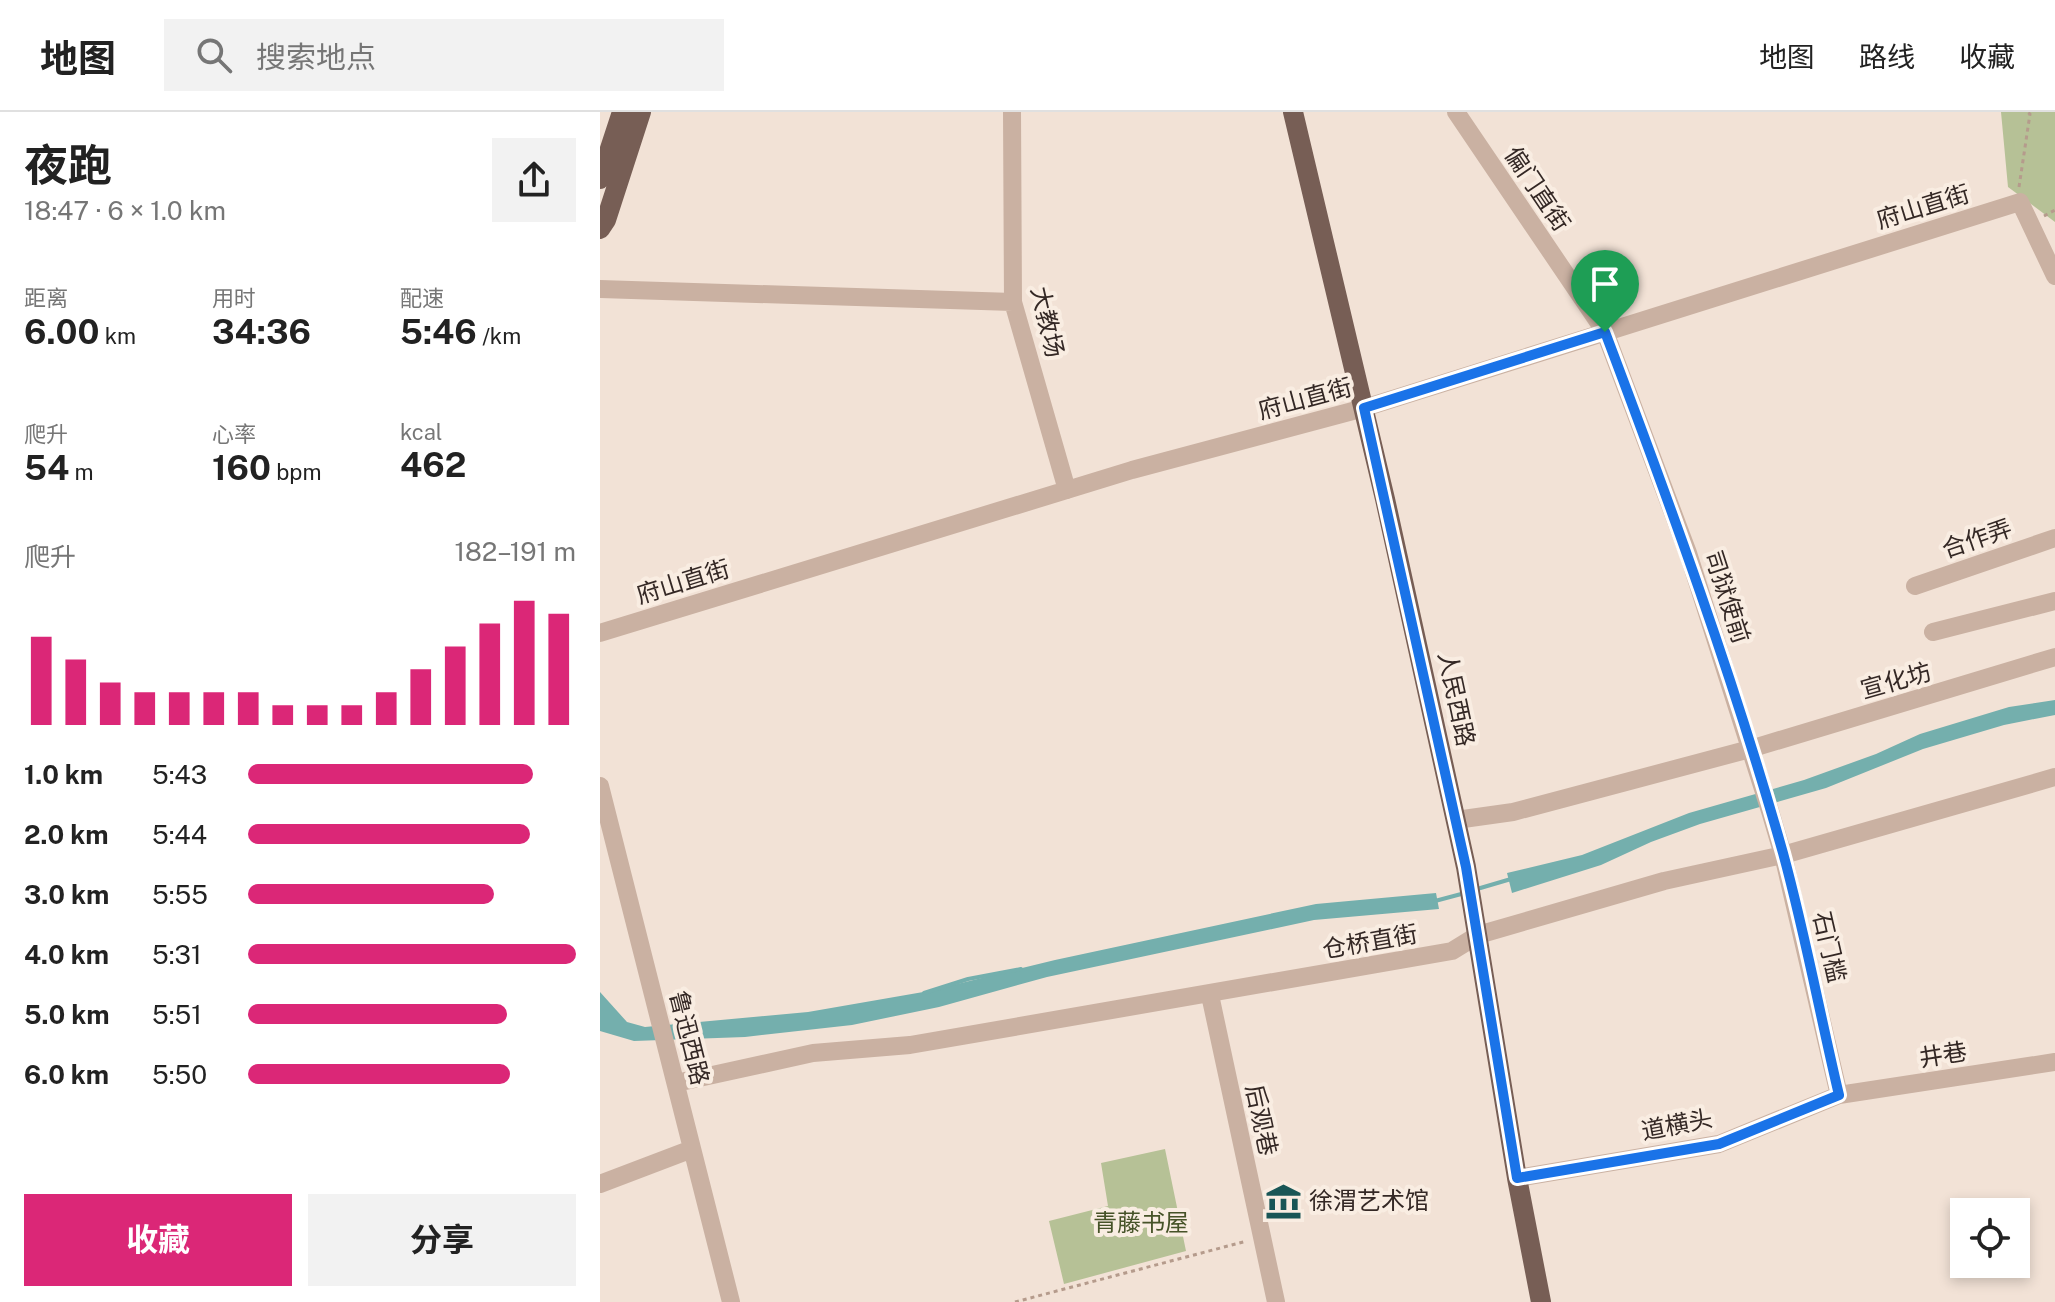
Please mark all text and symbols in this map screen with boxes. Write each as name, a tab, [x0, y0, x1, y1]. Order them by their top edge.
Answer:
search box	[164, 19, 724, 91]
icon: search	[192, 33, 236, 77]
text: 地图	[40, 36, 116, 81]
text: 搜索地点	[256, 39, 376, 75]
text: 地图	[1759, 40, 1815, 73]
text: 路线	[1859, 40, 1915, 73]
text: 收藏	[1959, 40, 2015, 73]
button: share	[492, 138, 576, 222]
text: 夜跑	[24, 139, 112, 191]
street label: 偏门直街	[1499, 141, 1576, 236]
street label: 府山直街	[1873, 179, 1973, 233]
text: 18:47 · 6 × 1.0 km	[24, 195, 226, 226]
pin	[1571, 250, 1639, 332]
icon: arrive	[1583, 262, 1627, 306]
street label: 大教场	[1026, 284, 1070, 360]
text: 距离	[24, 285, 68, 311]
text: 用时	[212, 285, 256, 311]
text: 配速	[400, 285, 444, 311]
text: 6.00	[24, 312, 99, 352]
text: 34:36	[212, 312, 311, 352]
text: 5:46	[400, 312, 477, 352]
text: km	[99, 323, 136, 349]
text: /km	[477, 323, 521, 349]
street label: 府山直街	[1255, 372, 1355, 424]
text: kcal	[400, 419, 442, 445]
text: 爬升	[24, 421, 68, 447]
text: 心率	[212, 421, 256, 447]
text: 462	[400, 445, 466, 485]
text: 54	[24, 448, 69, 488]
text: 160	[212, 448, 271, 488]
text: m	[69, 459, 94, 485]
text: bpm	[271, 459, 321, 485]
street label: 合作弄	[1938, 513, 2015, 563]
text: 182–191 m	[454, 536, 576, 567]
text: 爬升	[24, 541, 76, 572]
street label: 司狱使前	[1700, 547, 1756, 647]
street label: 府山直街	[633, 554, 733, 608]
street label: 人民西路	[1433, 649, 1481, 749]
street label: 宣化坊	[1857, 657, 1934, 703]
text: 1.0 km	[24, 759, 103, 790]
text: 5:43	[152, 759, 207, 790]
text: 2.0 km	[24, 819, 109, 850]
text: 5:44	[152, 819, 207, 850]
text: 3.0 km	[24, 879, 109, 910]
text: 5:55	[152, 879, 208, 910]
street label: 石门槛	[1808, 909, 1852, 985]
street label: 仓桥直街	[1320, 919, 1420, 963]
text: 4.0 km	[24, 939, 109, 970]
text: 5:31	[152, 939, 201, 970]
street label: 鲁迅西路	[665, 988, 715, 1088]
text: 5.0 km	[24, 999, 110, 1030]
text: 5:51	[152, 999, 202, 1030]
street label: 井巷	[1917, 1036, 1969, 1072]
text: 6.0 km	[24, 1059, 109, 1090]
text: 5:50	[152, 1059, 207, 1090]
street label: 后观巷	[1241, 1082, 1283, 1158]
street label: 道横头	[1639, 1103, 1715, 1145]
museum icon: 徐渭艺术馆	[1264, 1182, 1302, 1220]
place label: 徐渭艺术馆	[1309, 1186, 1429, 1214]
button: 收藏	[24, 1194, 292, 1286]
button: 分享	[308, 1194, 576, 1286]
map controls	[1950, 1198, 2030, 1278]
button: locate	[1950, 1198, 2030, 1278]
park label: 青藤书屋	[1093, 1208, 1189, 1236]

